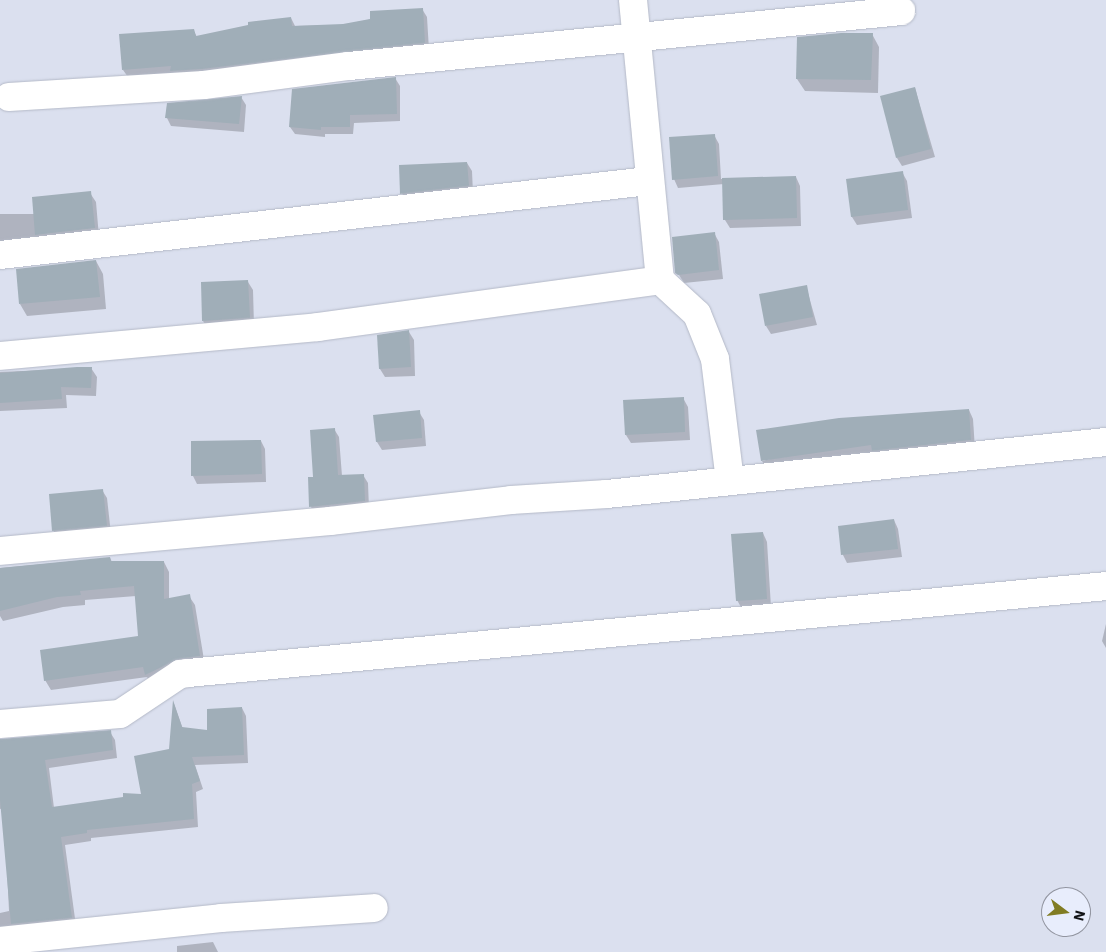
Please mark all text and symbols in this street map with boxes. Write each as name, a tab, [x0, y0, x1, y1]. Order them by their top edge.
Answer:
north arrow	[1041, 887, 1091, 937]
text: N	[1070, 908, 1090, 923]

